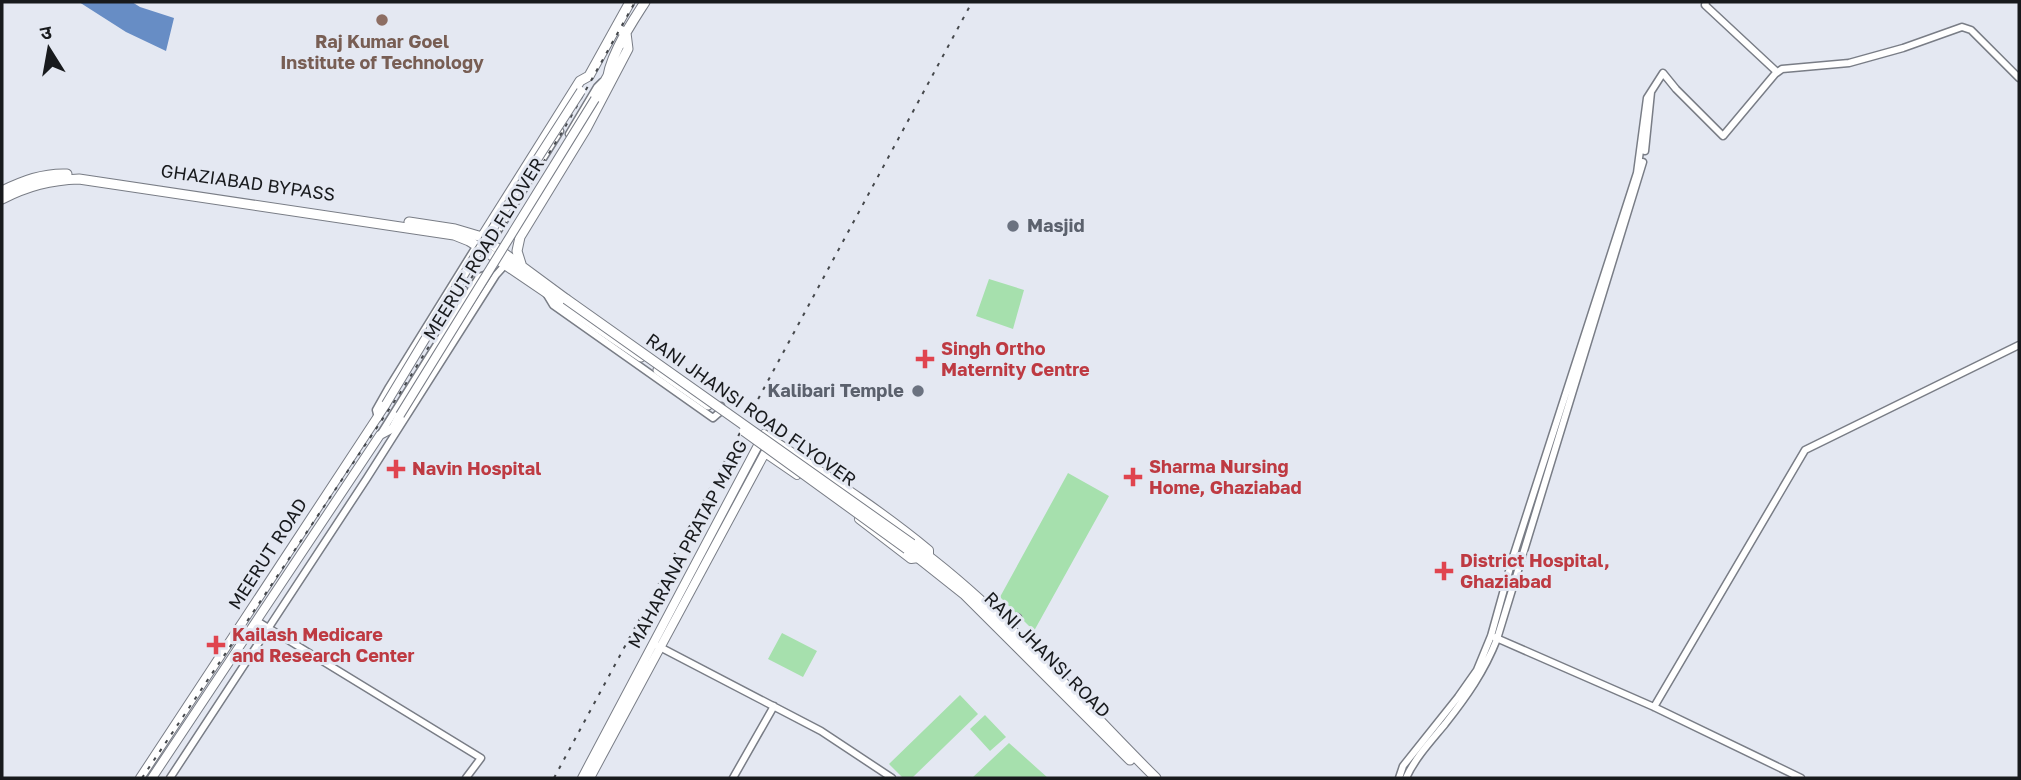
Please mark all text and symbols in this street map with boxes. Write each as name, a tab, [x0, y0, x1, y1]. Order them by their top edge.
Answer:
marker: Raj Kumar Goel Institute of Technology	[374, 12, 390, 28]
north arrow	[14, 14, 84, 84]
text: उ	[38, 19, 54, 44]
place label: Raj Kumar Goel Institute of Technology	[280, 30, 484, 73]
street label: MEERUT ROAD FLYOVER	[418, 153, 548, 344]
street label: GHAZIABAD BYPASS	[159, 159, 337, 205]
place label: Masjid	[1027, 214, 1084, 236]
marker: Masjid	[1005, 218, 1021, 234]
street label: RANI JHANSI ROAD FLYOVER	[642, 328, 861, 490]
place label: Singh Ortho Maternity Centre	[941, 337, 1090, 380]
marker: Singh Ortho Maternity Centre	[915, 349, 935, 369]
place label: Kalibari Temple	[768, 379, 904, 401]
marker: Kalibari Temple	[910, 383, 926, 399]
street label: MAHARANA PRATAP MARG	[623, 435, 752, 652]
place label: Sharma Nursing Home, Ghaziabad	[1149, 455, 1302, 498]
place label: Navin Hospital	[412, 457, 541, 479]
marker: Navin Hospital	[386, 459, 406, 479]
marker: Sharma Nursing Home, Ghaziabad	[1123, 467, 1143, 487]
street label: MEERUT ROAD	[223, 494, 311, 613]
place label: District Hospital, Ghaziabad	[1460, 549, 1610, 592]
marker: District Hospital, Ghaziabad	[1434, 561, 1454, 581]
street label: RANI JHANSI ROAD	[980, 587, 1115, 722]
place label: Kailash Medicare and Research Center	[232, 623, 415, 666]
marker: Kailash Medicare and Research Center	[206, 635, 226, 655]

